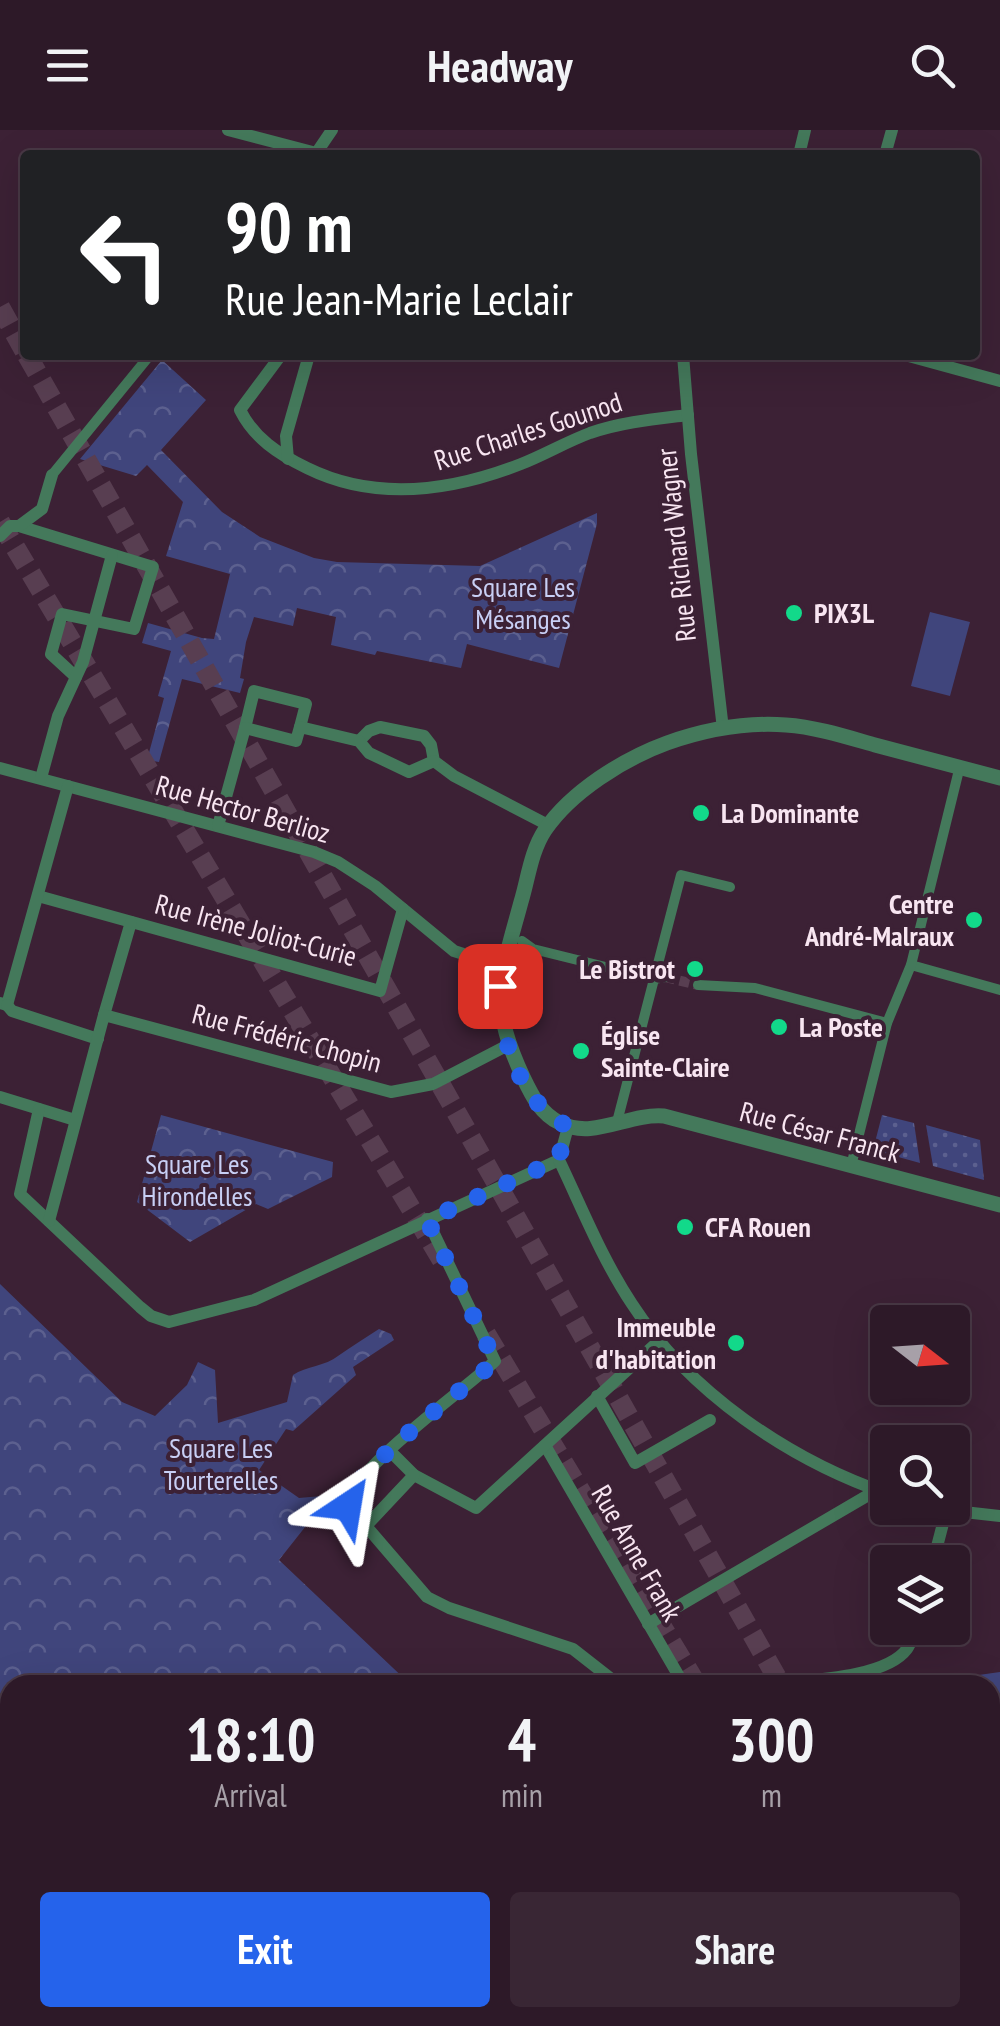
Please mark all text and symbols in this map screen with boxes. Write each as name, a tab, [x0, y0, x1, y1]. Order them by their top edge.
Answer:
text: Headway	[427, 36, 573, 94]
icon: menu	[40, 38, 95, 93]
icon: search	[905, 38, 960, 93]
text: 90 m	[225, 181, 353, 271]
icon: left	[60, 190, 190, 320]
text: Rue Jean-Marie Leclair	[225, 269, 573, 327]
street label: Rue Charles Gounod	[429, 383, 626, 478]
street label: Rue Richard Wagner	[647, 446, 704, 643]
park label: Square Les Mésanges	[471, 568, 575, 637]
place label: PIX3L	[814, 594, 874, 631]
marker: PIX3L	[783, 602, 805, 624]
street label: Rue Hector Berlioz	[152, 766, 334, 851]
place label: La Dominante	[721, 794, 859, 831]
marker: La Dominante	[690, 802, 712, 824]
street label: Rue Irène Joliot-Curie	[151, 885, 361, 974]
place label: Centre André-Malraux	[804, 885, 955, 954]
marker: Centre André-Malraux	[963, 909, 985, 931]
pin	[458, 944, 543, 1029]
place label: Le Bistrot	[579, 950, 675, 987]
marker: Le Bistrot	[684, 958, 706, 980]
icon: arrive	[473, 959, 528, 1014]
street label: Rue Frédéric Chopin	[188, 994, 386, 1081]
place label: La Poste	[799, 1008, 883, 1045]
place label: Église Sainte-Claire	[601, 1016, 730, 1085]
marker: La Poste	[768, 1016, 790, 1038]
marker: Église Sainte-Claire	[570, 1040, 592, 1062]
street label: Rue César Franck	[736, 1092, 905, 1171]
park label: Square Les Hirondelles	[142, 1145, 252, 1214]
place label: CFA Rouen	[705, 1208, 811, 1245]
marker: CFA Rouen	[674, 1216, 696, 1238]
north arrow	[870, 1305, 970, 1405]
map controls	[870, 1305, 970, 1645]
place label: Immeuble d'habitation	[595, 1308, 716, 1377]
marker: Immeuble d'habitation	[725, 1332, 747, 1354]
button: search	[870, 1425, 970, 1525]
park label: Square Les Tourterelles	[164, 1429, 278, 1498]
position arrow	[296, 1454, 400, 1558]
street label: Rue Anne Frank	[584, 1478, 691, 1628]
button: layers	[870, 1545, 970, 1645]
text: 18:10	[186, 1700, 315, 1778]
text: 4	[508, 1700, 536, 1778]
text: 300	[728, 1700, 814, 1778]
text: Arrival	[214, 1774, 287, 1816]
text: min	[501, 1774, 543, 1816]
text: m	[761, 1774, 782, 1816]
button: Exit	[40, 1892, 490, 2007]
button: Share	[510, 1892, 960, 2007]

